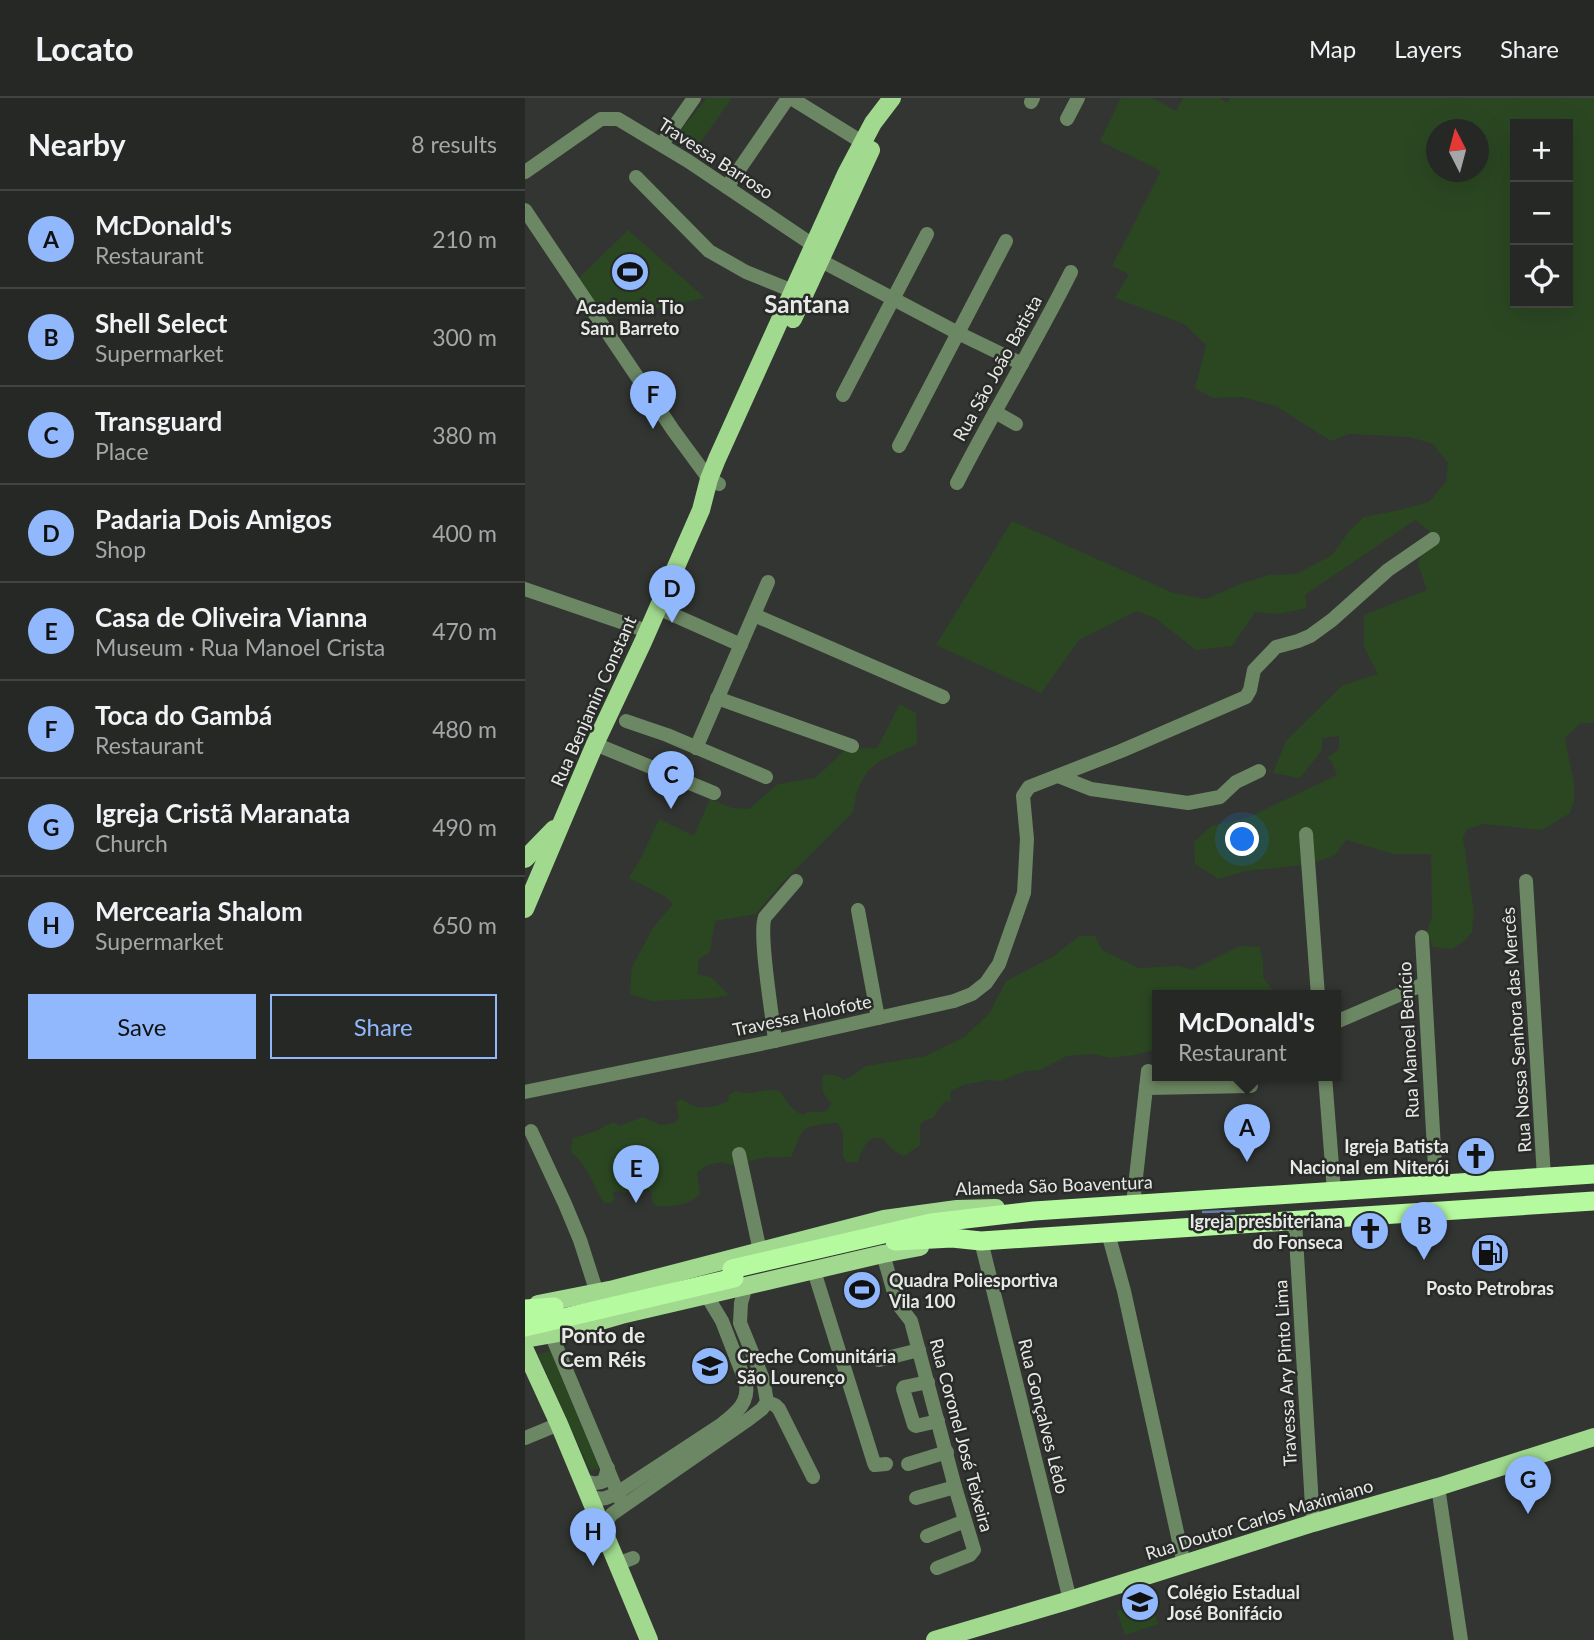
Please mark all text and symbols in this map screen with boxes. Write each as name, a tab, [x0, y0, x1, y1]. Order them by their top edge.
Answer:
text: Locato	[35, 28, 134, 68]
text: Map	[1309, 34, 1356, 63]
text: Layers	[1394, 34, 1462, 63]
text: Share	[1500, 34, 1559, 63]
street label: Travessa Barroso	[654, 113, 778, 203]
north arrow	[1426, 119, 1489, 182]
map controls	[1510, 119, 1573, 308]
button: +	[1510, 119, 1573, 182]
text: Nearby	[28, 126, 126, 162]
text: 8 results	[411, 130, 497, 158]
button: −	[1510, 182, 1573, 245]
text: McDonald's	[95, 209, 232, 241]
text: A	[43, 225, 59, 253]
text: 210 m	[432, 225, 497, 253]
text: Restaurant	[95, 241, 204, 269]
button: locate	[1510, 245, 1573, 308]
sports icon: Academia Tio Sam Barreto	[609, 251, 651, 293]
district label: Santana	[764, 289, 850, 318]
street label: Rua São João Batista	[948, 291, 1046, 445]
place label: Academia Tio Sam Barreto	[575, 296, 684, 339]
text: Shell Select	[95, 307, 228, 339]
text: B	[43, 323, 59, 351]
text: 300 m	[432, 323, 497, 351]
text: Supermarket	[95, 339, 224, 367]
pin: F	[630, 371, 676, 429]
text: Transguard	[95, 405, 222, 437]
text: C	[43, 421, 59, 449]
text: 380 m	[432, 421, 497, 449]
text: Place	[95, 437, 149, 465]
text: Padaria Dois Amigos	[95, 503, 332, 535]
text: D	[42, 519, 60, 547]
text: 400 m	[432, 519, 497, 547]
text: Shop	[95, 535, 146, 563]
pin: D	[649, 565, 695, 623]
text: Casa de Oliveira Vianna	[95, 601, 367, 633]
street label: Rua Benjamin Constant	[545, 612, 641, 790]
text: E	[44, 617, 58, 645]
text: 470 m	[432, 617, 497, 645]
text: Museum · Rua Manoel Crista	[95, 633, 385, 661]
text: Toca do Gambá	[95, 699, 272, 731]
text: F	[44, 715, 58, 743]
text: 480 m	[432, 715, 497, 743]
text: Restaurant	[95, 731, 204, 759]
pin: C	[648, 751, 694, 809]
text: Igreja Cristã Maranata	[95, 797, 350, 829]
text: G	[43, 813, 59, 841]
text: 490 m	[432, 813, 497, 841]
your location	[1225, 822, 1259, 856]
text: Church	[95, 829, 168, 857]
text: Mercearia Shalom	[95, 895, 303, 927]
street label: Rua Nossa Senhora das Mercês	[1496, 906, 1536, 1153]
text: H	[42, 911, 60, 939]
text: 650 m	[432, 911, 497, 939]
text: Supermarket	[95, 927, 224, 955]
street label: Rua Manoel Benício	[1393, 961, 1423, 1119]
street label: Travessa Holofote	[731, 990, 873, 1040]
popup	[1152, 990, 1341, 1081]
button: Save	[28, 994, 256, 1059]
button: Share	[270, 994, 497, 1059]
text: McDonald's	[1178, 1006, 1315, 1038]
text: Restaurant	[1178, 1038, 1287, 1066]
pin: A	[1224, 1104, 1270, 1162]
place label: Igreja Batista Nacional em Niterói	[1290, 1135, 1449, 1178]
church icon: Igreja Batista Nacional em Niterói	[1455, 1135, 1497, 1177]
pin: E	[613, 1145, 659, 1203]
street label: Alameda São Boaventura	[955, 1171, 1153, 1199]
pin: B	[1401, 1202, 1447, 1260]
place label: Igreja presbiteriana do Fonseca	[1189, 1210, 1343, 1253]
church icon: Igreja presbiteriana do Fonseca	[1349, 1210, 1391, 1252]
fuel station icon: Posto Petrobras	[1469, 1232, 1511, 1274]
sports icon: Quadra Poliesportiva Vila 100	[841, 1269, 883, 1311]
place label: Quadra Poliesportiva Vila 100	[888, 1269, 1058, 1312]
place label: Posto Petrobras	[1426, 1277, 1554, 1299]
street label: Travessa Ary Pinto Lima	[1269, 1279, 1301, 1467]
district label: Ponto de Cem Réis	[560, 1322, 646, 1371]
street label: Rua Coronel José Teixeira	[926, 1336, 998, 1534]
street label: Rua Gonçalves Lêdo	[1014, 1336, 1074, 1496]
school or university icon: Creche Comunitária São Lourenço	[689, 1345, 731, 1387]
place label: Creche Comunitária São Lourenço	[737, 1345, 896, 1388]
pin: G	[1505, 1456, 1551, 1514]
street label: Rua Doutor Carlos Maximiano	[1142, 1474, 1376, 1564]
pin: H	[570, 1508, 616, 1566]
school or university icon: Colégio Estadual José Bonifácio	[1119, 1581, 1161, 1623]
place label: Colégio Estadual José Bonifácio	[1167, 1581, 1300, 1624]

